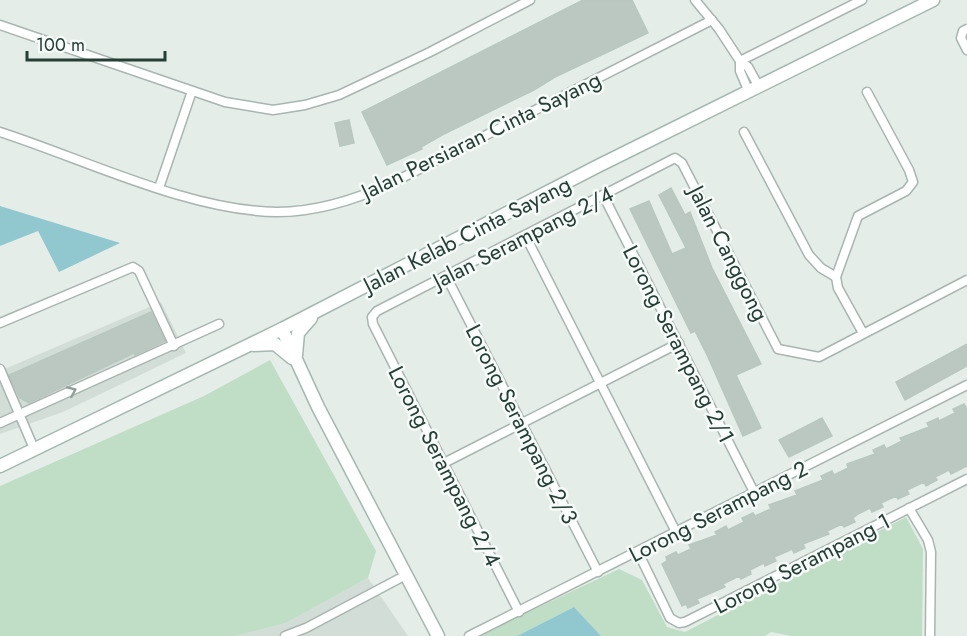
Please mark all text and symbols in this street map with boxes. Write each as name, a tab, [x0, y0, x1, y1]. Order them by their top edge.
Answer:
scale bar	[27, 24, 165, 62]
text: 100 m	[36, 32, 85, 58]
street label: Jalan Persiaran Cinta Sayang	[353, 63, 606, 208]
street label: Jalan Kelab Cinta Sayang	[355, 168, 576, 302]
street label: Jalan Canggong	[680, 177, 777, 326]
street label: Jalan Serampang 2/4	[424, 178, 619, 298]
street label: Lorong Serampang 2/1	[615, 240, 743, 448]
street label: Lorong Serampang 2/3	[458, 319, 586, 529]
street label: Lorong Serampang 2/4	[381, 360, 509, 572]
one-way arrow	[66, 387, 77, 399]
street label: Lorong Serampang 2	[623, 452, 813, 570]
street label: Lorong Serampang 1	[708, 505, 896, 621]

